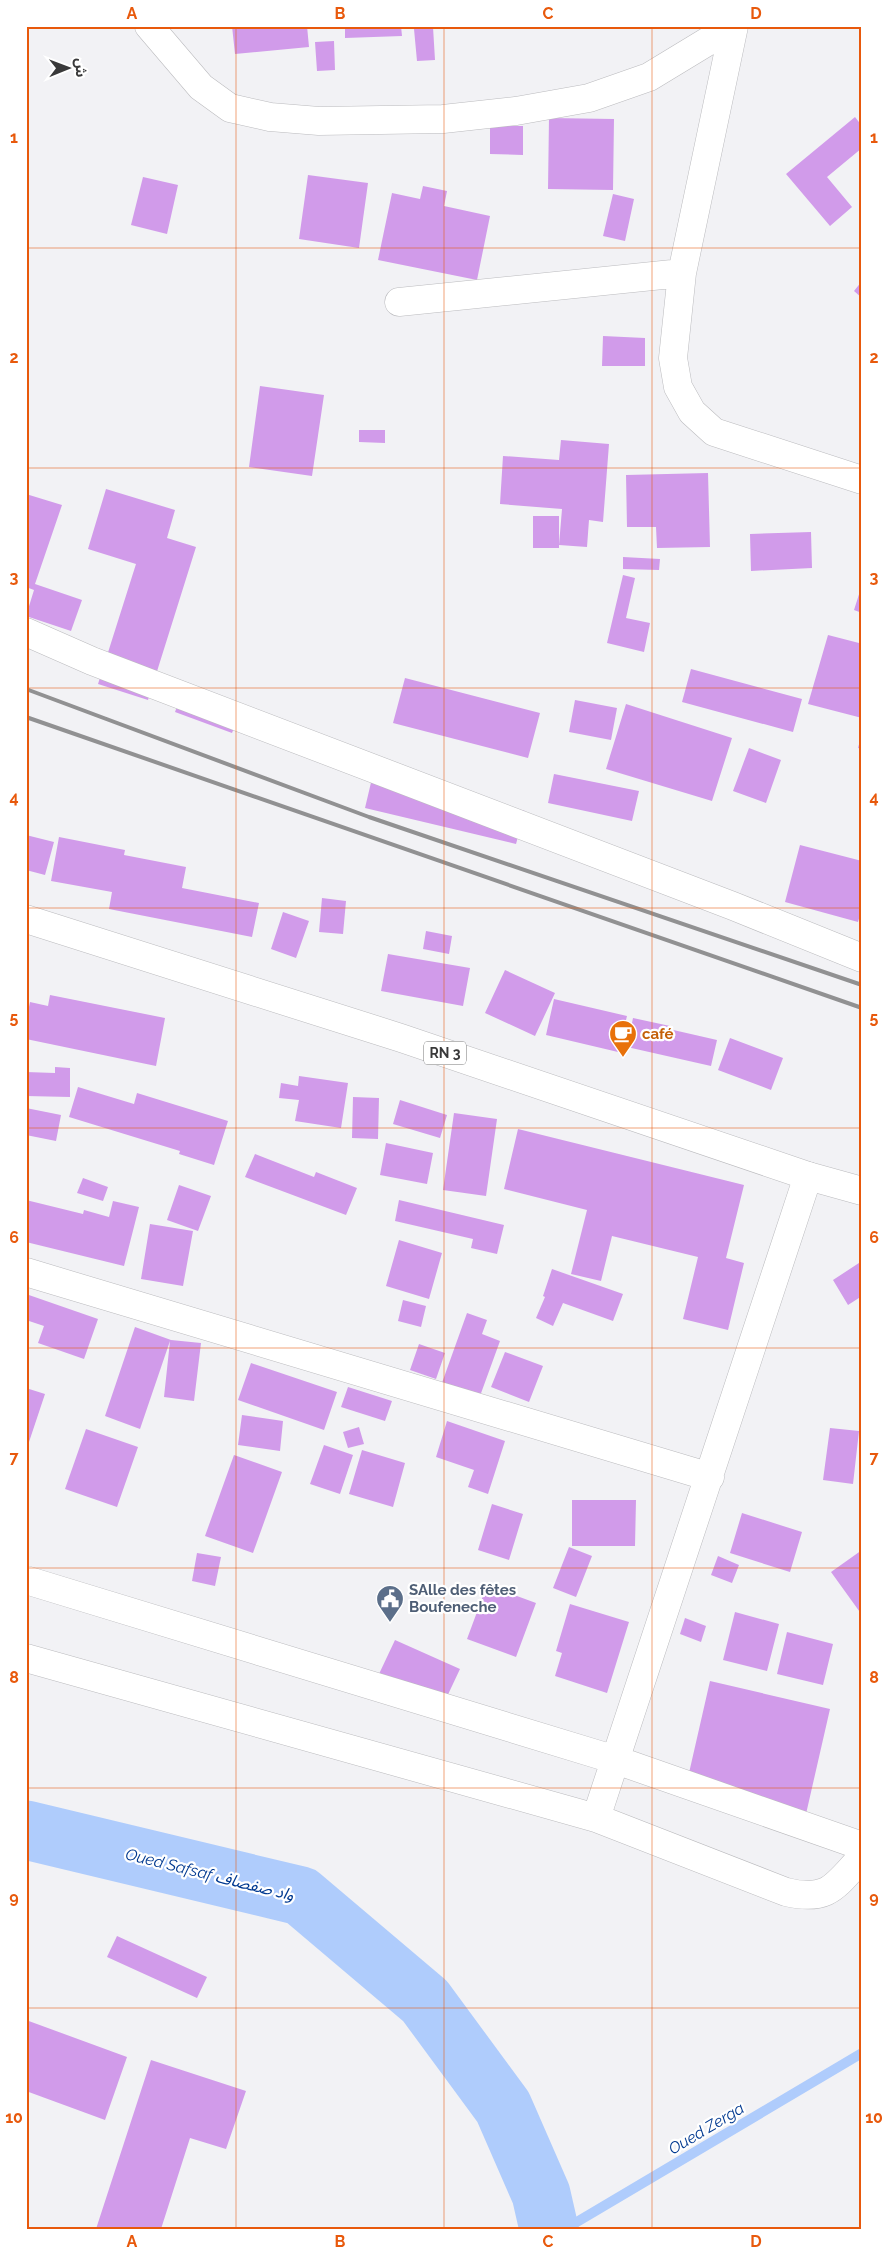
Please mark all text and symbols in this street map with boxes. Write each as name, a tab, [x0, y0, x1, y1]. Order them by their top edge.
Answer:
text: A	[127, 4, 138, 23]
text: B	[335, 4, 346, 23]
text: C	[543, 4, 554, 23]
text: D	[750, 4, 762, 23]
north arrow	[42, 42, 92, 92]
text: ش	[73, 58, 89, 78]
text: 1	[10, 128, 18, 147]
text: 1	[870, 128, 878, 147]
text: 2	[9, 348, 19, 367]
text: 2	[869, 348, 879, 367]
text: 3	[10, 568, 19, 587]
text: 3	[870, 568, 879, 587]
text: 4	[9, 788, 19, 807]
text: 4	[869, 788, 879, 807]
text: 5	[10, 1008, 19, 1027]
text: 5	[870, 1008, 879, 1027]
cafe icon: café	[608, 1019, 638, 1058]
place label: café	[642, 1025, 673, 1043]
road number: RN 3	[424, 1042, 466, 1064]
text: 6	[9, 1228, 19, 1247]
text: 6	[869, 1228, 879, 1247]
text: 7	[10, 1448, 19, 1467]
text: 7	[870, 1448, 879, 1467]
place label: SAlle des fêtes Boufeneche	[409, 1581, 516, 1616]
public building icon: SAlle des fêtes Boufeneche	[375, 1584, 405, 1623]
text: 8	[9, 1668, 19, 1687]
text: 8	[869, 1668, 879, 1687]
water label: Oued Safsaf واد صفصاف	[124, 1844, 296, 1905]
text: 9	[9, 1888, 19, 1907]
text: 9	[869, 1888, 879, 1907]
water label: Oued Zerga	[665, 2098, 748, 2158]
text: 10	[5, 2108, 23, 2127]
text: 10	[865, 2108, 883, 2127]
text: A	[127, 2232, 138, 2251]
text: B	[335, 2232, 346, 2251]
text: C	[543, 2232, 554, 2251]
text: D	[750, 2232, 762, 2251]

